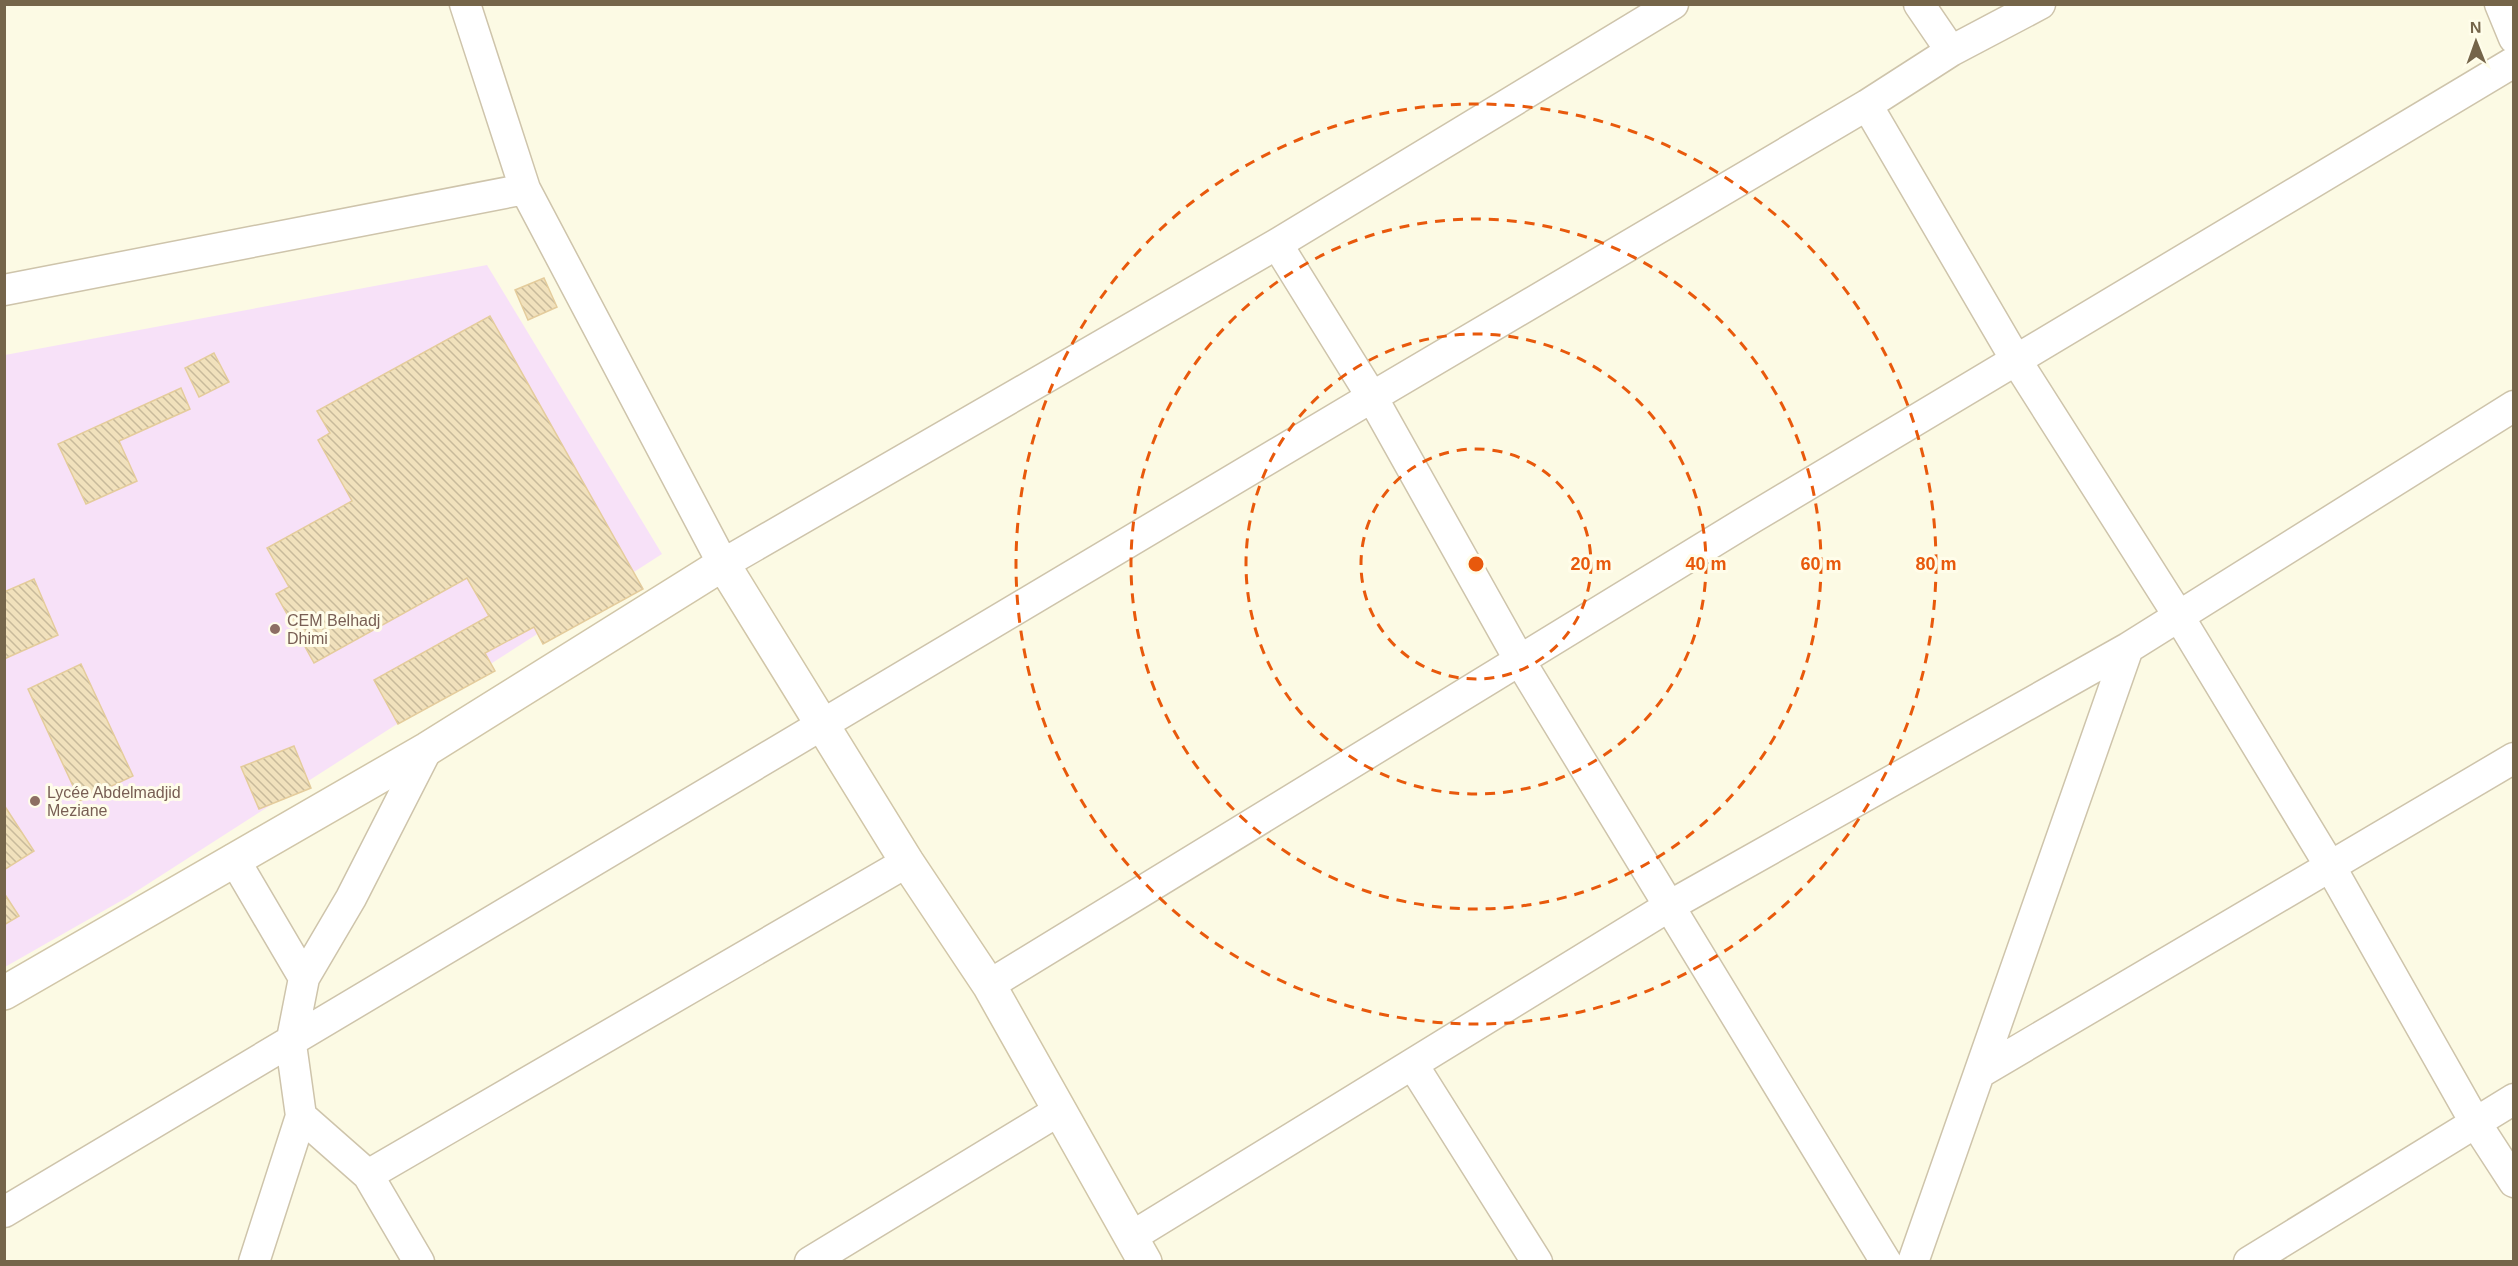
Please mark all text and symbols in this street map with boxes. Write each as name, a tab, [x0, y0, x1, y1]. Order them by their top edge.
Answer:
north arrow	[2446, 12, 2506, 72]
text: N	[2470, 19, 2482, 36]
centre of rings	[1466, 554, 1486, 574]
text: 20 m	[1570, 554, 1612, 574]
text: 40 m	[1685, 554, 1727, 574]
text: 60 m	[1800, 554, 1842, 574]
text: 80 m	[1915, 554, 1957, 574]
place label: CEM Belhadj Dhimi	[287, 612, 380, 647]
marker: CEM Belhadj Dhimi	[268, 622, 282, 636]
place label: Lycée Abdelmadjid Meziane	[47, 784, 181, 819]
marker: Lycée Abdelmadjid Meziane	[28, 794, 42, 808]

